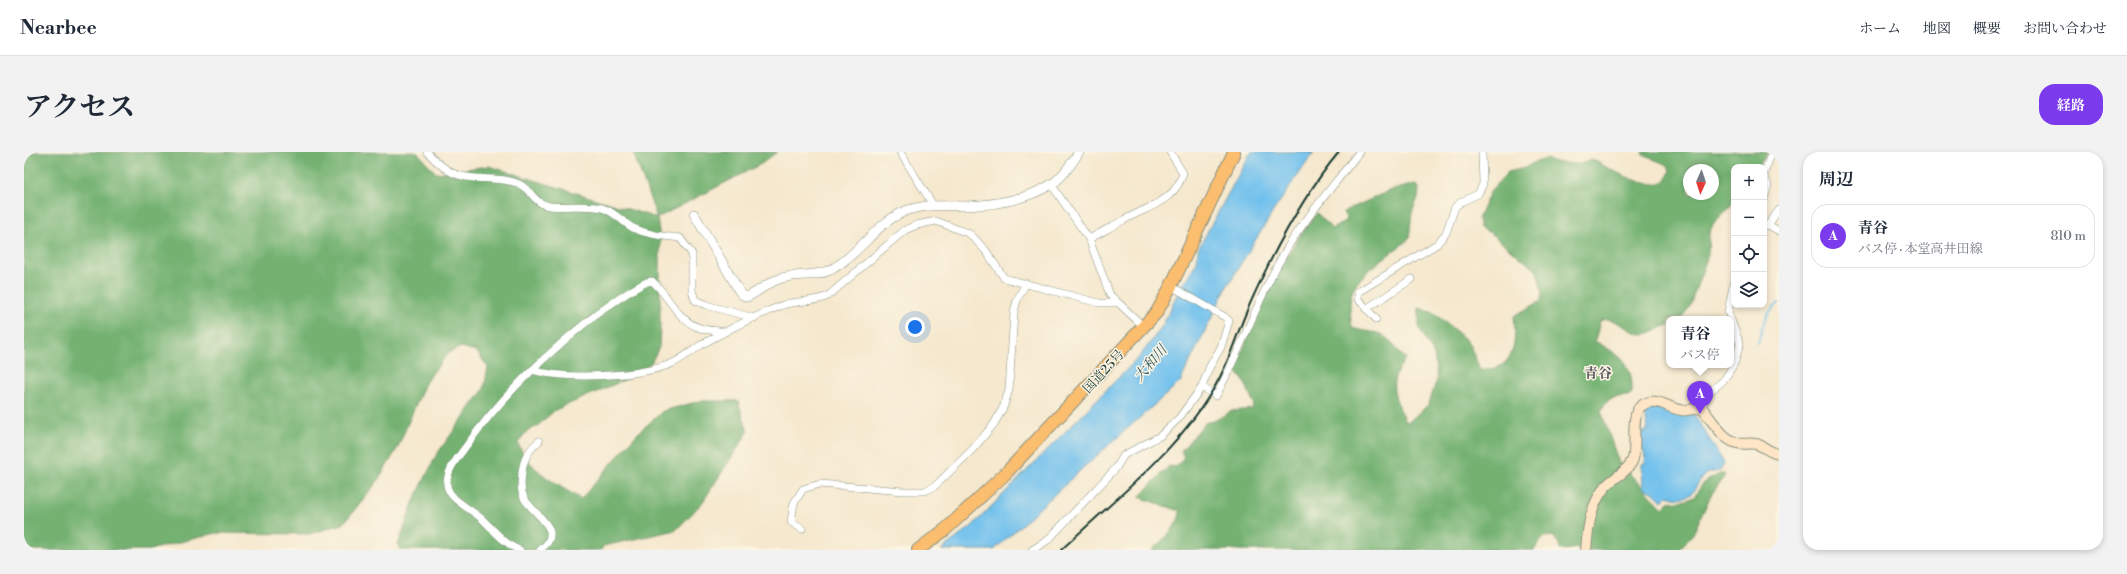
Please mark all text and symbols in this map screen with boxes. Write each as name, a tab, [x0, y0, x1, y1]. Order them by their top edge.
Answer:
text: Nearbee	[20, 16, 97, 40]
text: ホーム	[1859, 20, 1901, 38]
text: 地図	[1923, 20, 1951, 38]
text: 概要	[1973, 20, 2001, 38]
text: お問い合わせ	[2023, 20, 2107, 38]
button: 経路	[2039, 84, 2103, 125]
text: アクセス	[24, 90, 135, 125]
north arrow	[1683, 164, 1719, 200]
map controls	[1731, 164, 1767, 308]
button: +	[1731, 164, 1767, 200]
text: 周辺	[1819, 169, 1853, 191]
button: −	[1731, 200, 1767, 236]
text: 青谷	[1858, 219, 1888, 238]
text: A	[1828, 228, 1838, 244]
text: 810 m	[2050, 228, 2086, 244]
button: locate	[1731, 236, 1767, 272]
text: バス停 · 本堂高井田線	[1858, 241, 1983, 257]
button: layers	[1731, 272, 1767, 308]
popup	[1666, 316, 1734, 368]
your location	[905, 317, 925, 337]
text: 青谷	[1680, 325, 1711, 344]
water label: 大和川	[1130, 340, 1173, 385]
street label: 国道25号	[1080, 347, 1128, 397]
text: バス停	[1680, 347, 1720, 363]
district label: 青谷	[1584, 365, 1612, 383]
pin: A	[1687, 381, 1713, 414]

